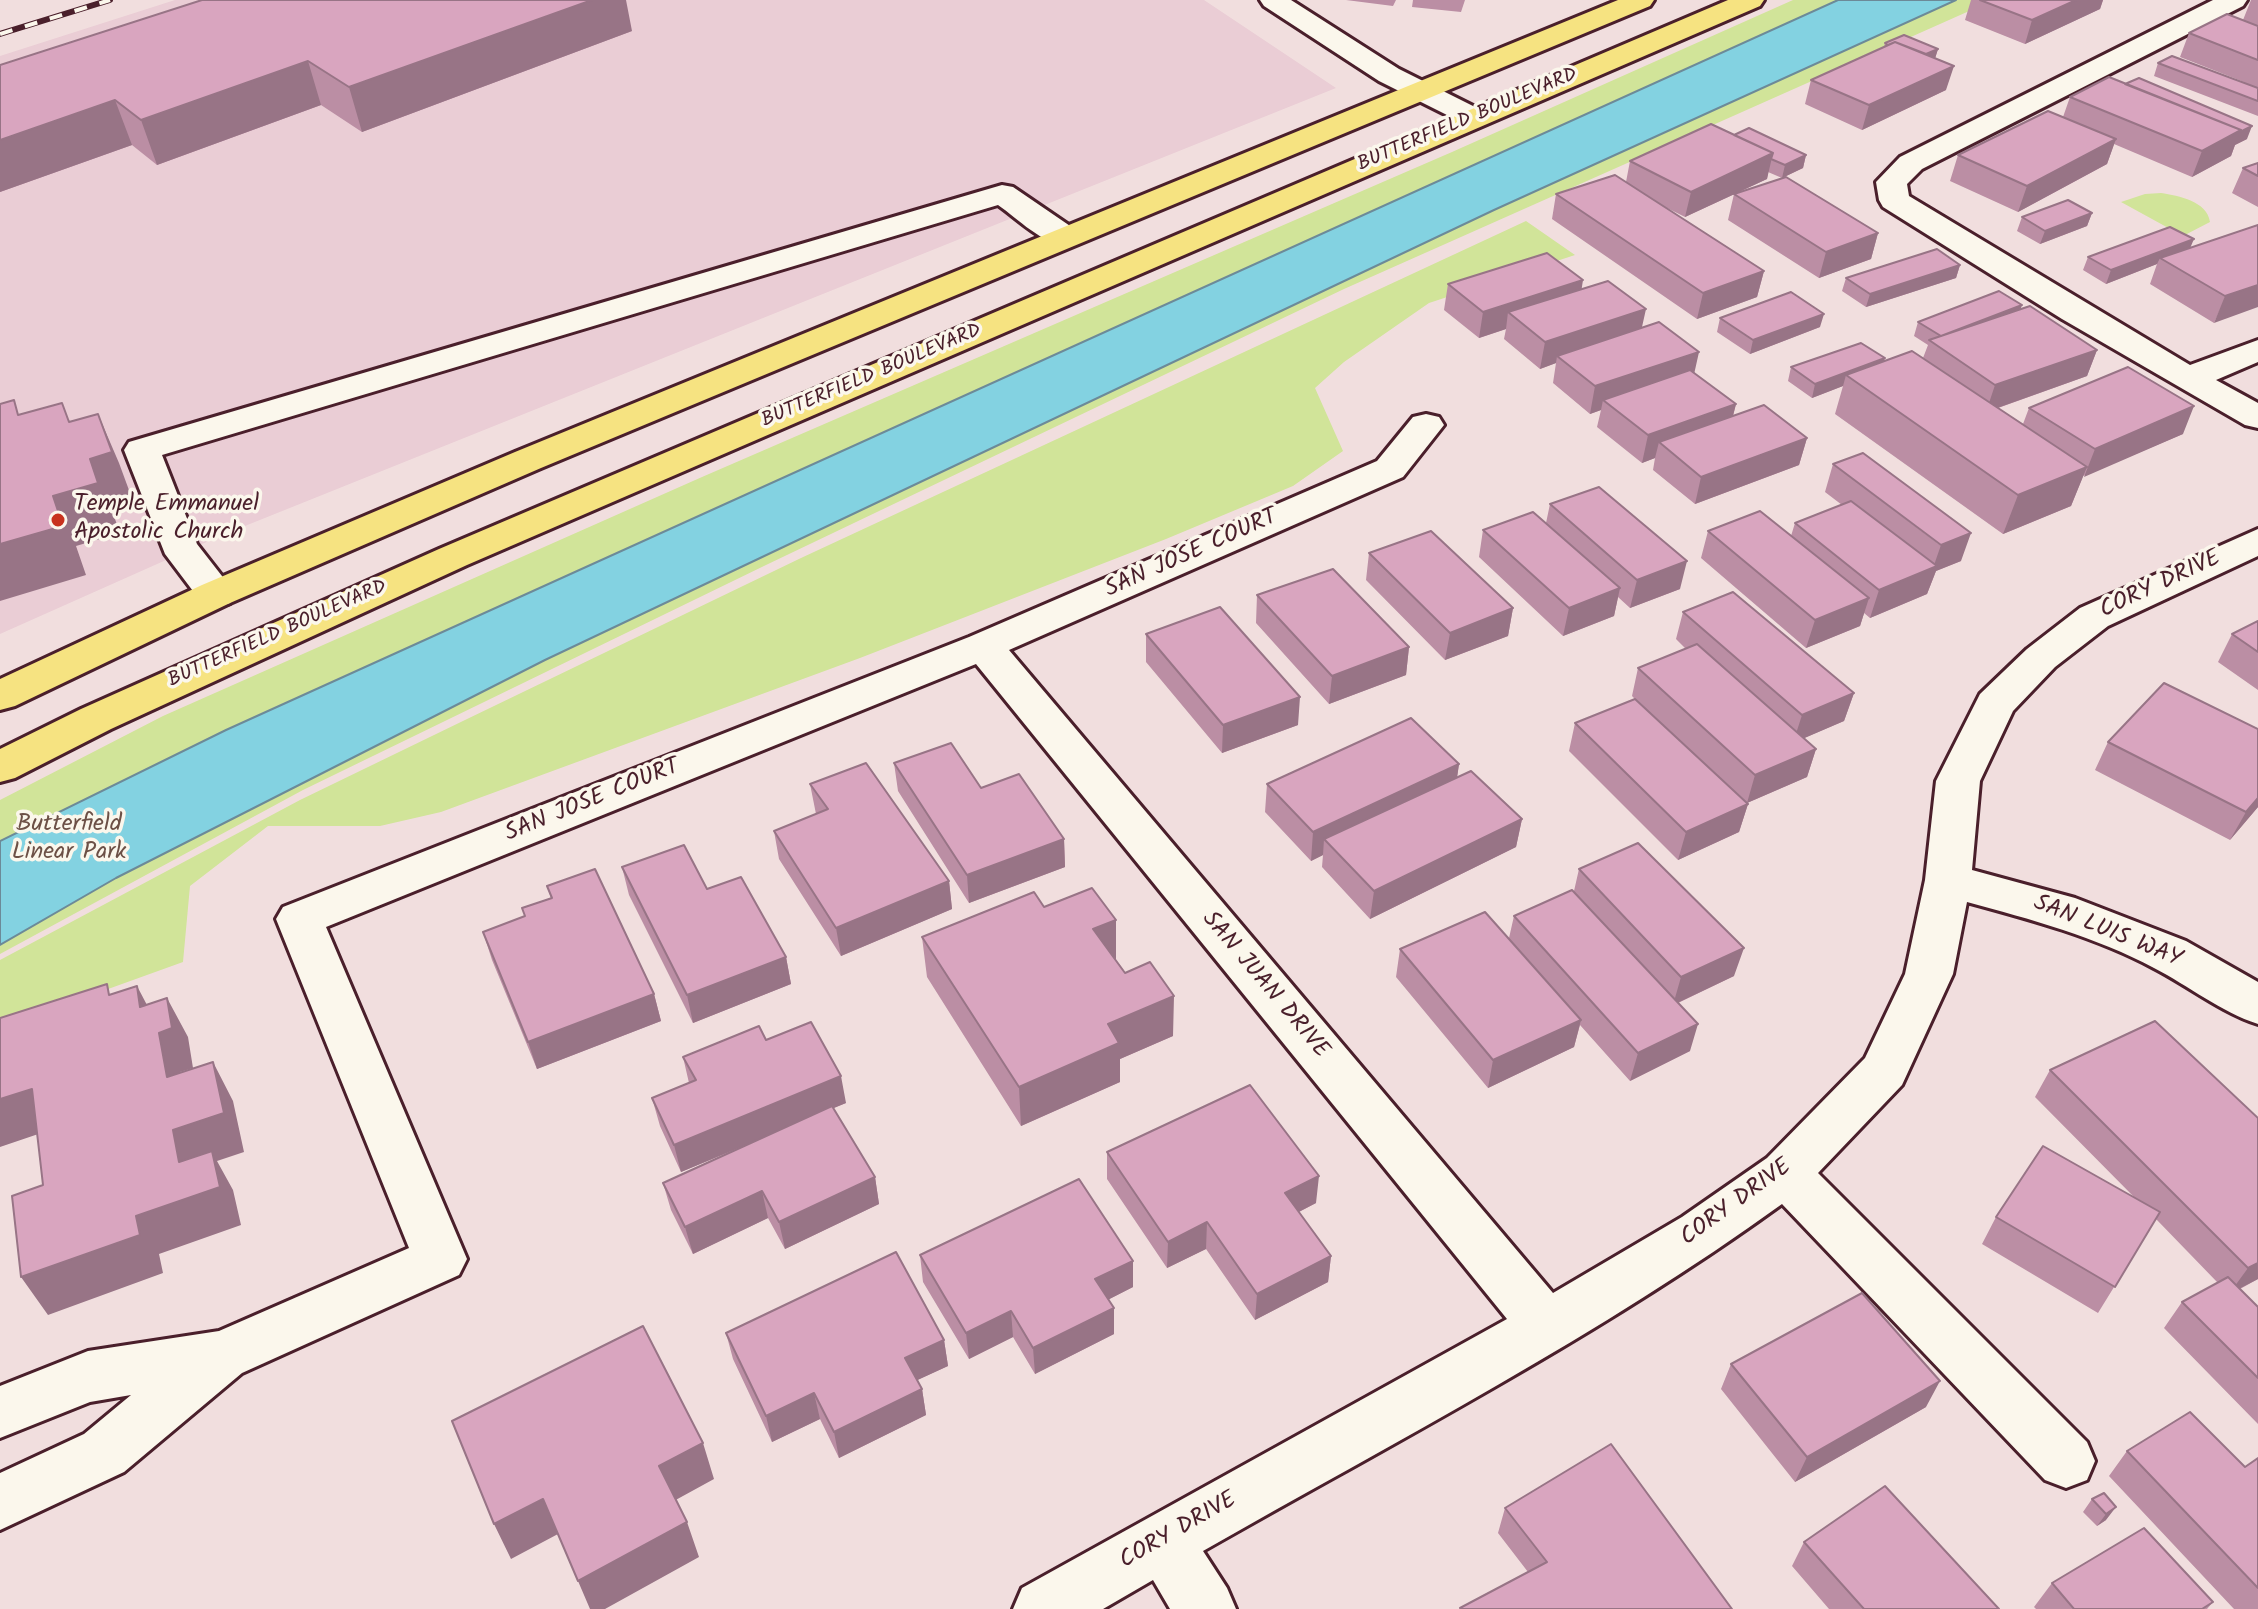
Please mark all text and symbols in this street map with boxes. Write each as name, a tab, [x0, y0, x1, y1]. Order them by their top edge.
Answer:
street label: BUTTERFIELD BOULEVARD	[1354, 64, 1582, 178]
street label: BUTTERFIELD BOULEVARD	[758, 320, 986, 434]
place label: Temple Emmanuel Apostolic Church	[74, 492, 259, 548]
street label: SAN JOSE COURT	[1101, 504, 1283, 606]
marker: Temple Emmanuel Apostolic Church	[49, 511, 67, 529]
street label: CORY DRIVE	[2096, 545, 2226, 627]
street label: BUTTERFIELD BOULEVARD	[165, 576, 391, 694]
street label: SAN JOSE COURT	[501, 754, 685, 850]
park label: Butterfield Linear Park	[12, 812, 126, 868]
street label: SAN LUIS WAY	[2029, 890, 2185, 976]
street label: SAN JUAN DRIVE	[1194, 907, 1334, 1065]
street label: CORY DRIVE	[1676, 1154, 1798, 1254]
street label: CORY DRIVE	[1115, 1487, 1243, 1577]

